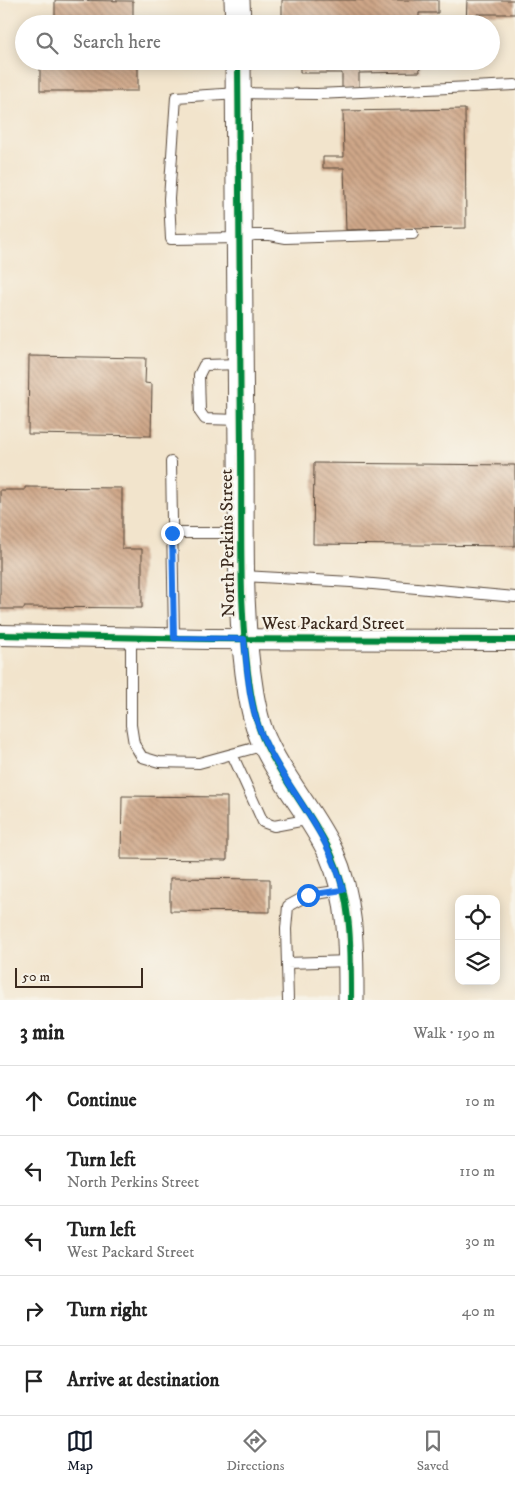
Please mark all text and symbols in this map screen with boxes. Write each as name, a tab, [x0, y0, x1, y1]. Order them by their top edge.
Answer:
search box	[15, 15, 500, 70]
icon: search	[33, 29, 61, 57]
text: Search here	[73, 31, 161, 54]
street label: North Perkins Street	[216, 468, 240, 617]
route end	[161, 522, 184, 545]
street label: West Packard Street	[260, 613, 405, 635]
route start	[297, 884, 320, 907]
map controls	[455, 895, 500, 985]
button: locate	[455, 895, 500, 940]
button: layers	[455, 940, 500, 985]
scale bar	[15, 965, 142, 988]
text: 50 m	[22, 968, 50, 986]
text: 3 min	[20, 1020, 65, 1046]
text: Walk · 190 m	[413, 1023, 495, 1043]
icon: ahead	[20, 1087, 48, 1115]
text: Continue	[67, 1089, 137, 1112]
text: 10 m	[465, 1091, 495, 1111]
text: Turn left	[67, 1149, 136, 1172]
icon: left	[20, 1157, 48, 1185]
text: 110 m	[459, 1161, 495, 1181]
text: North Perkins Street	[67, 1172, 199, 1192]
text: Turn left	[67, 1219, 136, 1242]
icon: left	[20, 1227, 48, 1255]
text: 30 m	[465, 1231, 495, 1251]
text: West Packard Street	[67, 1242, 194, 1262]
icon: right	[20, 1297, 48, 1325]
text: Turn right	[67, 1299, 147, 1322]
text: 40 m	[462, 1301, 495, 1321]
icon: arrive	[20, 1367, 48, 1395]
text: Arrive at destination	[67, 1369, 219, 1392]
tab: Map	[66, 1427, 94, 1475]
tab: Directions	[226, 1427, 284, 1475]
tab: Saved	[417, 1427, 449, 1475]

